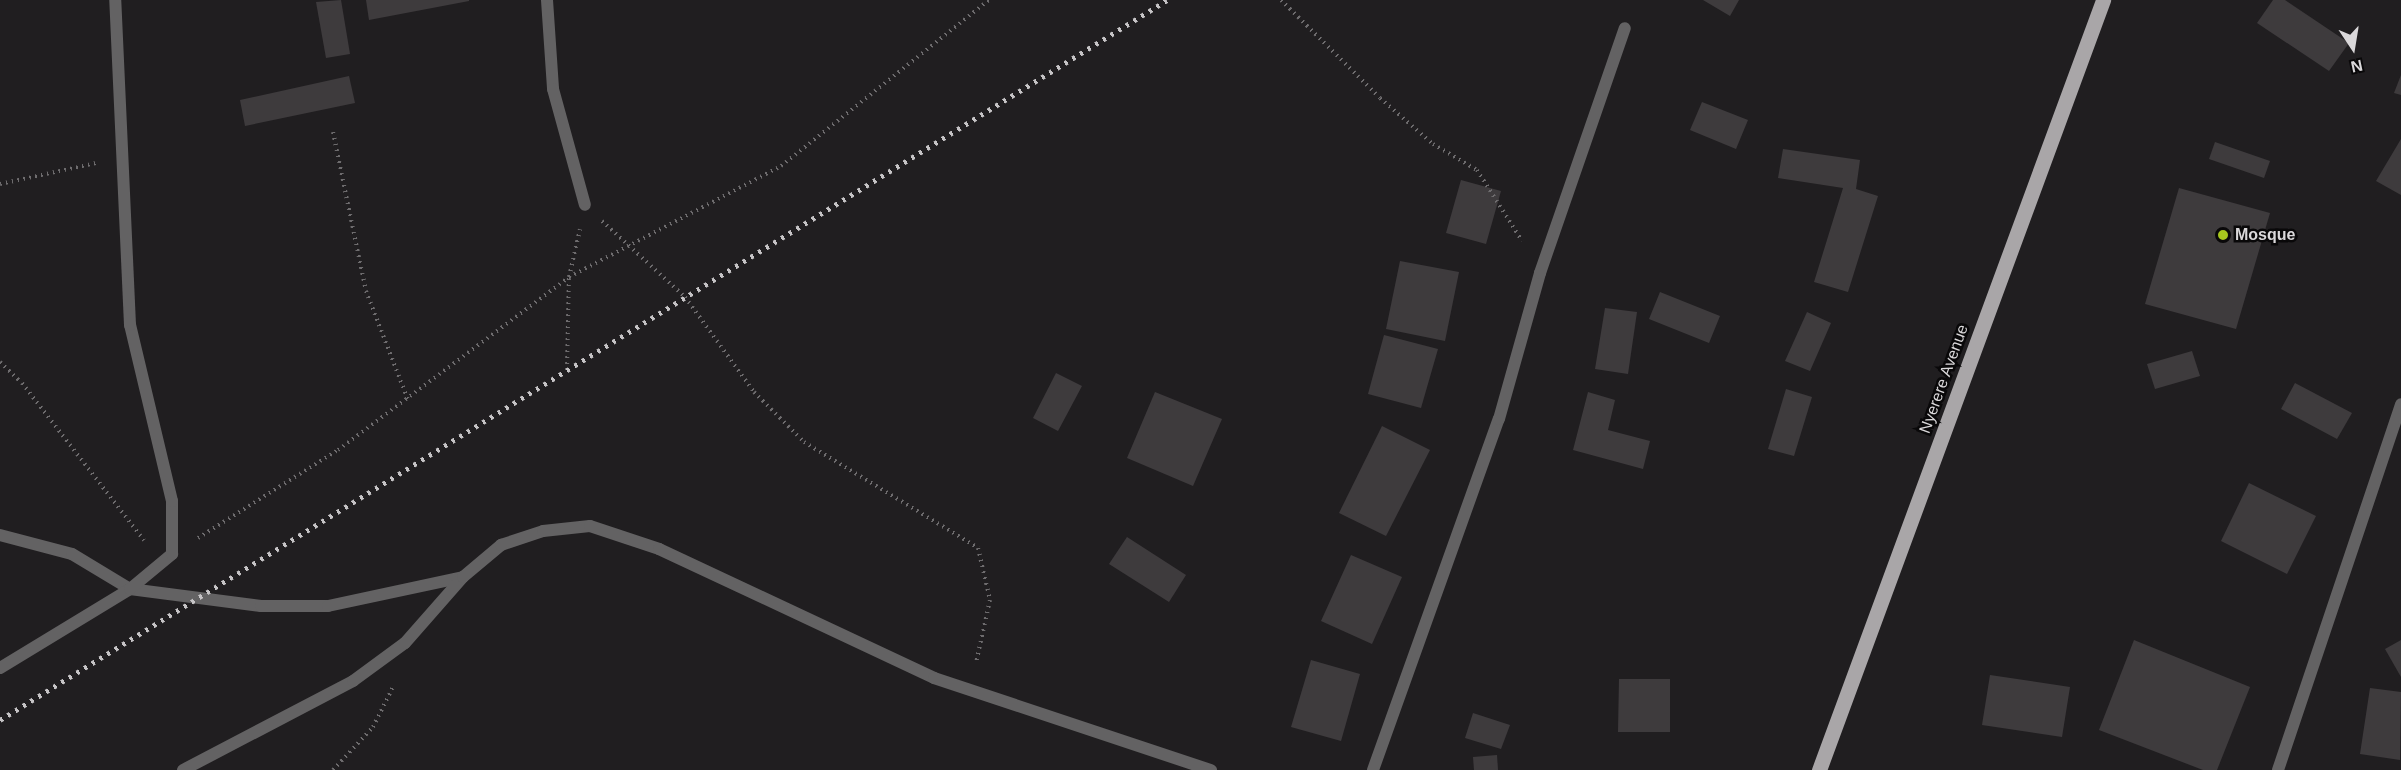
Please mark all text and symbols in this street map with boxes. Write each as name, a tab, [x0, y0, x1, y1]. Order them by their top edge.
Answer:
north arrow	[2323, 18, 2383, 78]
text: N	[2349, 57, 2364, 76]
place label: Mosque	[2235, 225, 2295, 245]
marker: Mosque	[2216, 228, 2230, 242]
street label: Nyerere Avenue	[1915, 322, 1973, 436]

